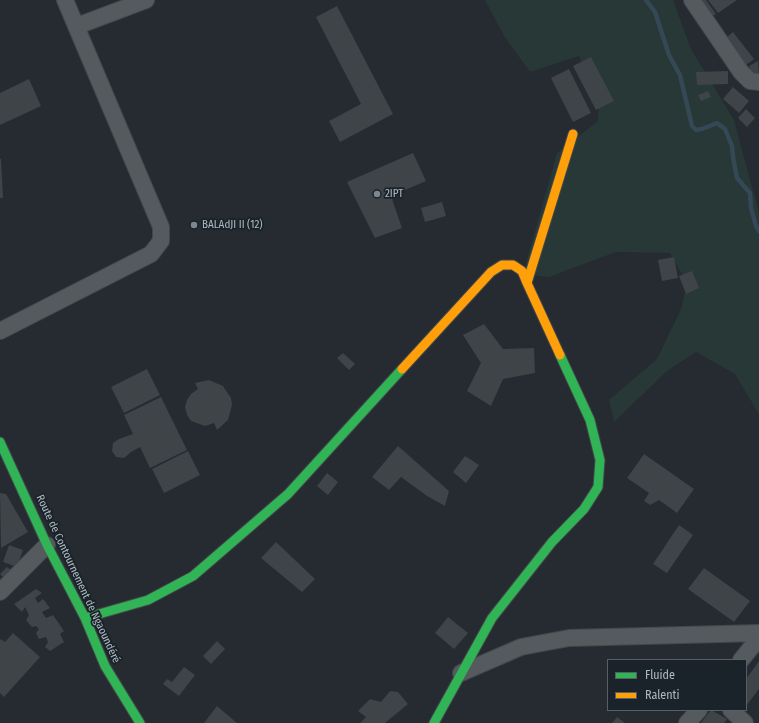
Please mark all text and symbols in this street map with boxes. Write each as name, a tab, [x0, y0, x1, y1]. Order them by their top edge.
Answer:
place label: 2IPT	[385, 187, 403, 201]
marker: 2IPT	[372, 189, 382, 199]
place label: BALAdJI II (12)	[202, 218, 263, 232]
marker: BALAdJI II (12)	[189, 220, 199, 230]
street label: Route de Contournement de Ngaoundéré	[33, 493, 123, 665]
legend	[607, 659, 747, 711]
text: Fluide	[645, 668, 675, 682]
text: Ralenti	[645, 688, 680, 702]

